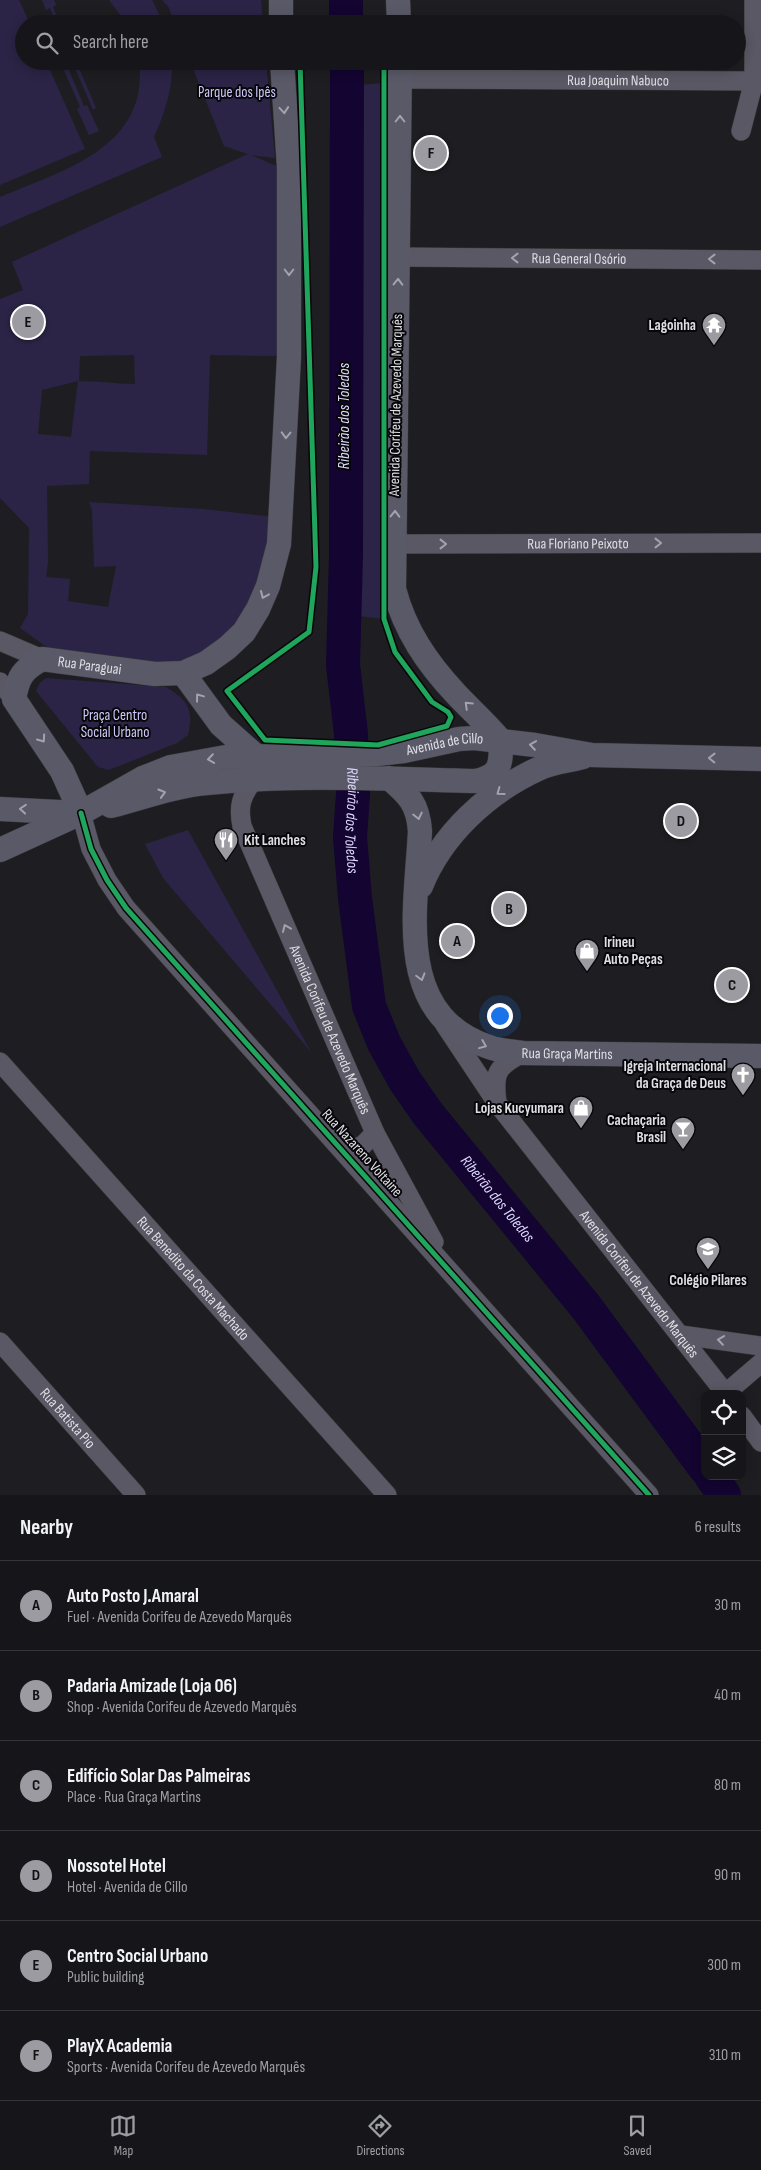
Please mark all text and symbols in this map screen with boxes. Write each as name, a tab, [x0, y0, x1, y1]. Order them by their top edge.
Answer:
search box	[15, 15, 746, 70]
icon: search	[33, 29, 61, 57]
text: Search here	[73, 31, 149, 54]
street label: Rua Joaquim Nabuco	[567, 70, 669, 90]
park label: Parque dos Ipês	[198, 83, 276, 102]
one-way arrow	[278, 106, 289, 114]
one-way arrow	[395, 115, 405, 122]
pin: F	[415, 134, 447, 172]
street label: Rua General Osório	[532, 249, 626, 268]
one-way arrow	[511, 253, 518, 263]
one-way arrow	[708, 254, 716, 264]
one-way arrow	[284, 269, 294, 277]
one-way arrow	[393, 277, 403, 285]
pin: E	[12, 303, 44, 341]
temple icon: Lagoinha	[701, 312, 727, 346]
street label: Avenida Corifeu de Azevedo Marquês	[385, 314, 407, 497]
place label: Lagoinha	[649, 316, 696, 335]
water label: Ribeirão dos Toledos	[335, 362, 354, 469]
one-way arrow	[280, 431, 291, 439]
one-way arrow	[389, 510, 400, 518]
street label: Rua Floriano Peixoto	[527, 534, 629, 553]
one-way arrow	[654, 538, 662, 548]
one-way arrow	[440, 539, 447, 549]
one-way arrow	[260, 590, 271, 599]
street label: Rua Paraguai	[57, 652, 123, 679]
one-way arrow	[196, 693, 205, 703]
one-way arrow	[464, 702, 473, 711]
park label: Praça Centro Social Urbano	[81, 706, 149, 742]
street label: Avenida de Cillo	[403, 728, 484, 760]
one-way arrow	[36, 733, 45, 743]
one-way arrow	[529, 740, 537, 751]
one-way arrow	[207, 753, 215, 764]
one-way arrow	[708, 753, 716, 763]
water label: Ribeirão dos Toledos	[340, 767, 363, 875]
one-way arrow	[496, 786, 505, 795]
one-way arrow	[157, 788, 166, 798]
pin: D	[665, 802, 697, 840]
one-way arrow	[19, 803, 27, 814]
one-way arrow	[412, 812, 422, 820]
restaurant icon: Kit Lanches	[213, 827, 239, 861]
place label: Kit Lanches	[244, 831, 306, 850]
pin: B	[493, 890, 525, 928]
pin: A	[441, 922, 473, 960]
one-way arrow	[281, 924, 292, 933]
place label: Irineu Auto Peças	[603, 933, 663, 969]
shop icon: Irineu Auto Peças	[574, 938, 600, 972]
street label: Avenida Corifeu de Azevedo Marquês	[285, 941, 375, 1117]
pin: C	[716, 966, 748, 1004]
one-way arrow	[415, 973, 426, 982]
your location	[487, 1003, 513, 1029]
one-way arrow	[478, 1038, 487, 1049]
street label: Rua Graça Martins	[521, 1043, 613, 1064]
place label: Igreja Internacional da Graça de Deus	[623, 1057, 726, 1093]
church icon: Igreja Internacional da Graça de Deus	[730, 1062, 756, 1096]
shop icon: Lojas Kucyumara	[568, 1095, 594, 1129]
place label: Lojas Kucyumara	[475, 1099, 564, 1118]
street label: Rua Nazareno Voltaine	[318, 1105, 406, 1201]
place label: Cachaçaria Brasil	[607, 1111, 666, 1147]
bar icon: Cachaçaria Brasil	[670, 1116, 696, 1150]
water label: Ribeirão dos Toledos	[456, 1152, 539, 1246]
street label: Avenida Corifeu de Azevedo Marquês	[575, 1206, 703, 1362]
street label: Rua Benedito da Costa Machado	[133, 1212, 254, 1344]
school or university icon: Colégio Pilares	[695, 1236, 721, 1270]
place label: Colégio Pilares	[669, 1271, 747, 1290]
one-way arrow	[717, 1335, 725, 1346]
street label: Rua Batista Pio	[36, 1384, 100, 1452]
map controls	[701, 1390, 746, 1480]
button: locate	[701, 1390, 746, 1435]
button: layers	[701, 1435, 746, 1480]
text: Nearby	[20, 1515, 73, 1540]
text: 6 results	[695, 1518, 741, 1537]
text: Auto Posto J.Amaral	[67, 1585, 199, 1608]
text: A	[32, 1596, 40, 1615]
text: 30 m	[714, 1596, 741, 1615]
text: Fuel · Avenida Corifeu de Azevedo Marquês	[67, 1608, 292, 1627]
text: Padaria Amizade (Loja 06)	[67, 1675, 237, 1698]
text: B	[32, 1686, 40, 1705]
text: 40 m	[714, 1686, 741, 1705]
text: Shop · Avenida Corifeu de Azevedo Marquês	[67, 1698, 297, 1717]
text: Edifício Solar Das Palmeiras	[67, 1765, 251, 1788]
text: C	[32, 1776, 40, 1795]
text: 80 m	[714, 1776, 741, 1795]
text: Place · Rua Graça Martins	[67, 1788, 201, 1807]
text: Nossotel Hotel	[67, 1855, 166, 1878]
text: D	[32, 1866, 40, 1885]
text: 90 m	[714, 1866, 741, 1885]
text: Hotel · Avenida de Cillo	[67, 1878, 188, 1897]
text: Centro Social Urbano	[67, 1945, 208, 1968]
text: E	[33, 1956, 39, 1975]
text: 300 m	[707, 1956, 741, 1975]
text: Public building	[67, 1968, 144, 1987]
text: PlayX Academia	[67, 2035, 172, 2058]
text: F	[33, 2046, 39, 2065]
text: 310 m	[709, 2046, 741, 2065]
text: Sports · Avenida Corifeu de Azevedo Marquês	[67, 2058, 305, 2077]
tab: Map	[109, 2112, 137, 2159]
tab: Directions	[356, 2112, 405, 2159]
tab: Saved	[623, 2112, 652, 2159]

